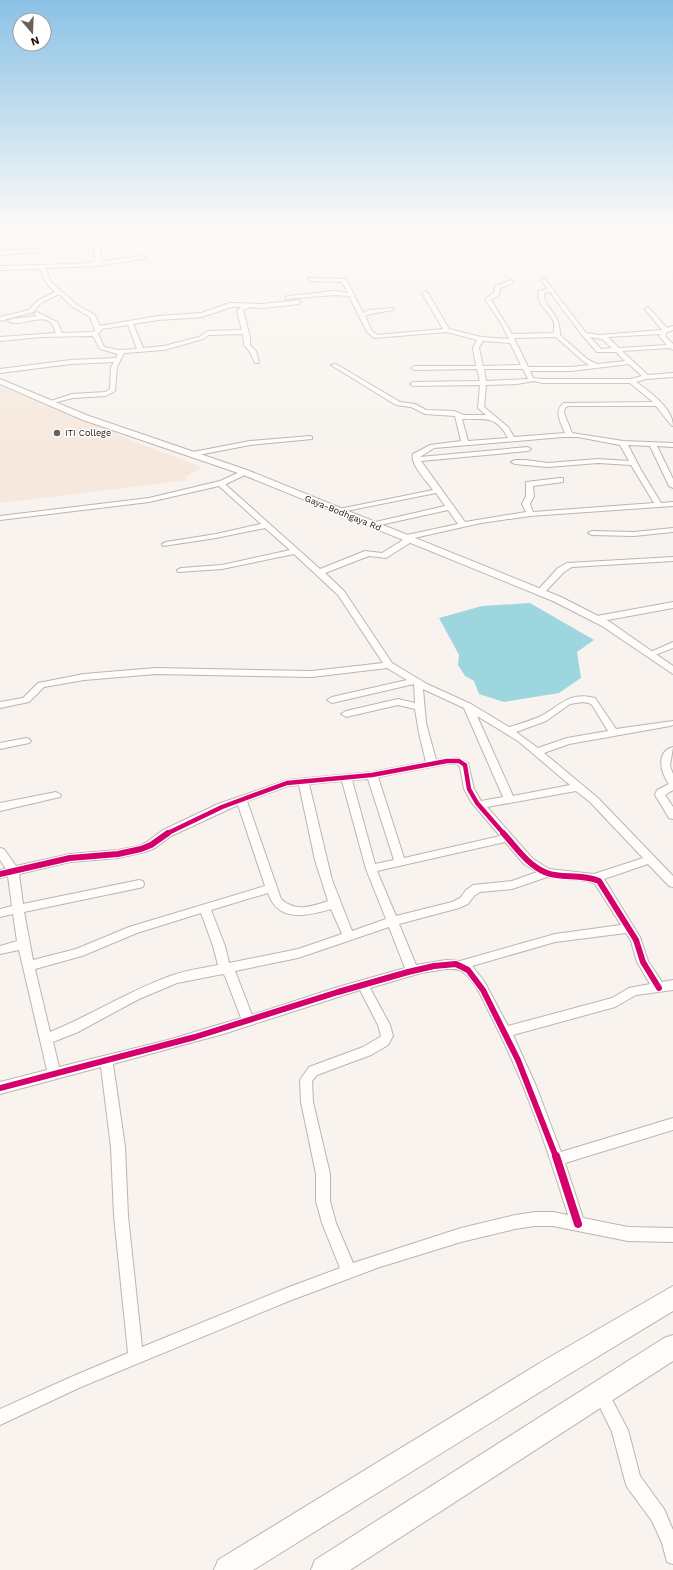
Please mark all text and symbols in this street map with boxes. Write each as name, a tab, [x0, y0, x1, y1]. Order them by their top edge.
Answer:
north arrow	[12, 12, 52, 52]
text: N	[29, 34, 41, 48]
marker: ITI College	[52, 428, 62, 438]
place label: ITI College	[65, 428, 111, 438]
street label: Gaya-Bodhgaya Rd	[303, 493, 383, 533]

